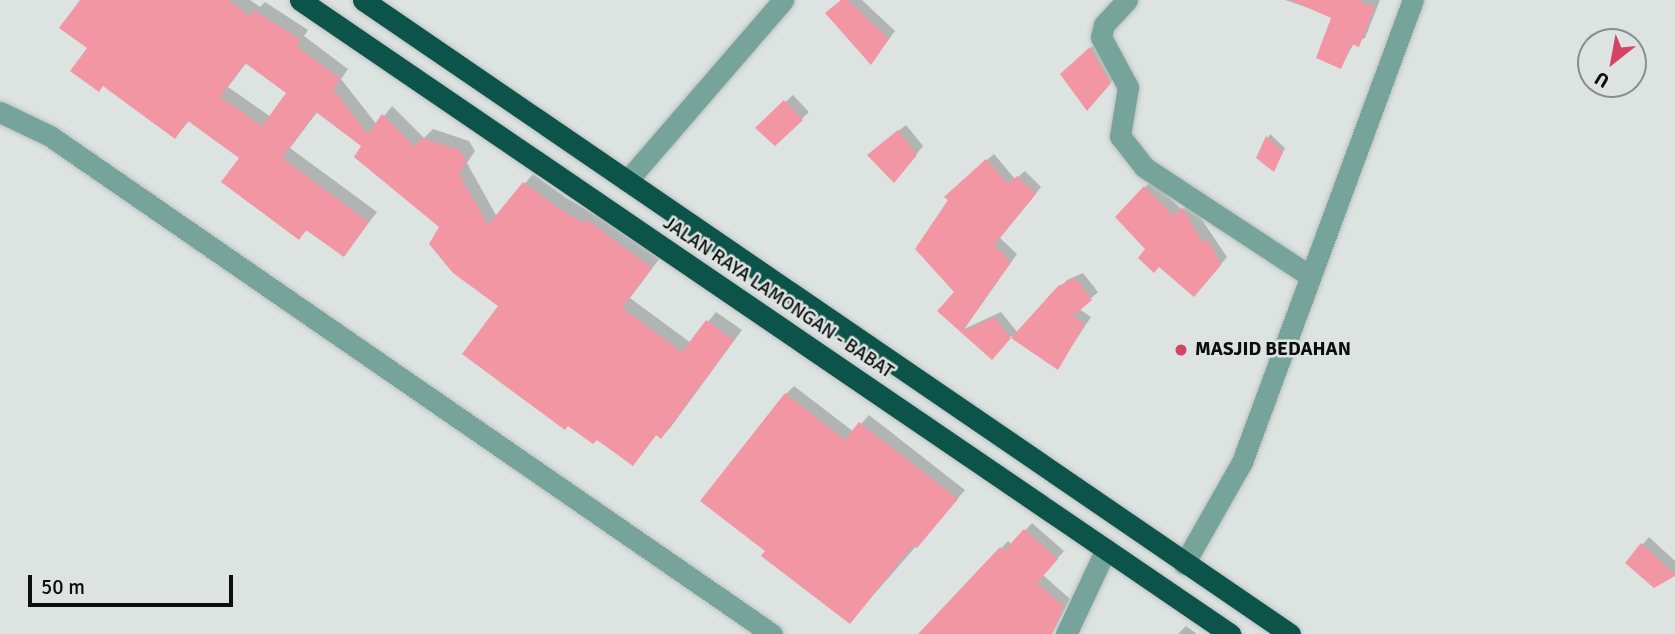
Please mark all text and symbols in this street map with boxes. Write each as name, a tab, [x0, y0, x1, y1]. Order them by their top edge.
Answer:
north arrow	[1577, 28, 1647, 98]
text: U	[1591, 66, 1614, 93]
street label: JALAN RAYA LAMONGAN - BABAT	[658, 212, 898, 384]
place label: MASJID BEDAHAN	[1195, 339, 1351, 361]
marker: MASJID BEDAHAN	[1173, 342, 1189, 358]
scale bar	[32, 560, 236, 604]
text: 50 m	[41, 574, 85, 600]

